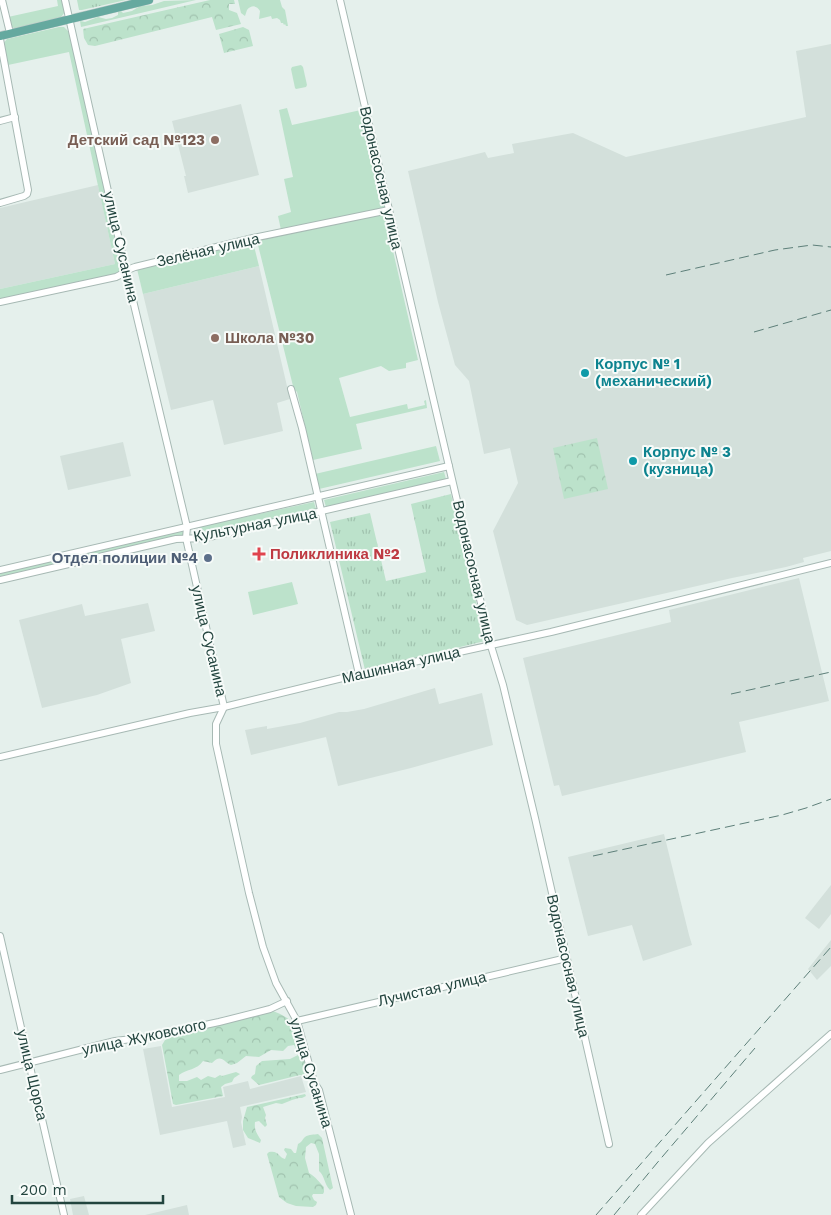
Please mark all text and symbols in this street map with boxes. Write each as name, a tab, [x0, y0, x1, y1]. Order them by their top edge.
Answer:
street label: Водонасосная улица	[356, 105, 406, 252]
place label: Детский сад №123	[68, 131, 205, 149]
marker: Детский сад №123	[209, 134, 221, 146]
street label: улица Сусанина	[99, 190, 143, 305]
street label: Зелёная улица	[155, 229, 262, 271]
place label: Школа №30	[225, 329, 314, 347]
marker: Школа №30	[209, 332, 221, 344]
place label: Корпус № 1 (механический)	[595, 355, 712, 390]
marker: Корпус № 1 (механический)	[579, 367, 591, 379]
place label: Корпус № 3 (кузница)	[643, 443, 731, 478]
marker: Корпус № 3 (кузница)	[627, 455, 639, 467]
street label: Водонасосная улица	[449, 499, 499, 646]
street label: Культурная улица	[192, 504, 319, 546]
place label: Поликлиника №2	[270, 545, 400, 563]
marker: Поликлиника №2	[252, 547, 266, 561]
place label: Отдел полиции №4	[52, 549, 198, 567]
marker: Отдел полиции №4	[202, 552, 214, 564]
street label: улица Сусанина	[187, 584, 231, 699]
street label: Машинная улица	[340, 642, 463, 687]
street label: Водонасосная улица	[543, 893, 593, 1040]
street label: Лучистая улица	[376, 968, 489, 1010]
street label: улица Жуковского	[80, 1015, 208, 1059]
street label: улица Сусанина	[286, 1016, 336, 1131]
street label: улица Щорса	[13, 1028, 51, 1123]
scale bar	[12, 1172, 164, 1204]
text: 200 m	[20, 1181, 67, 1199]

